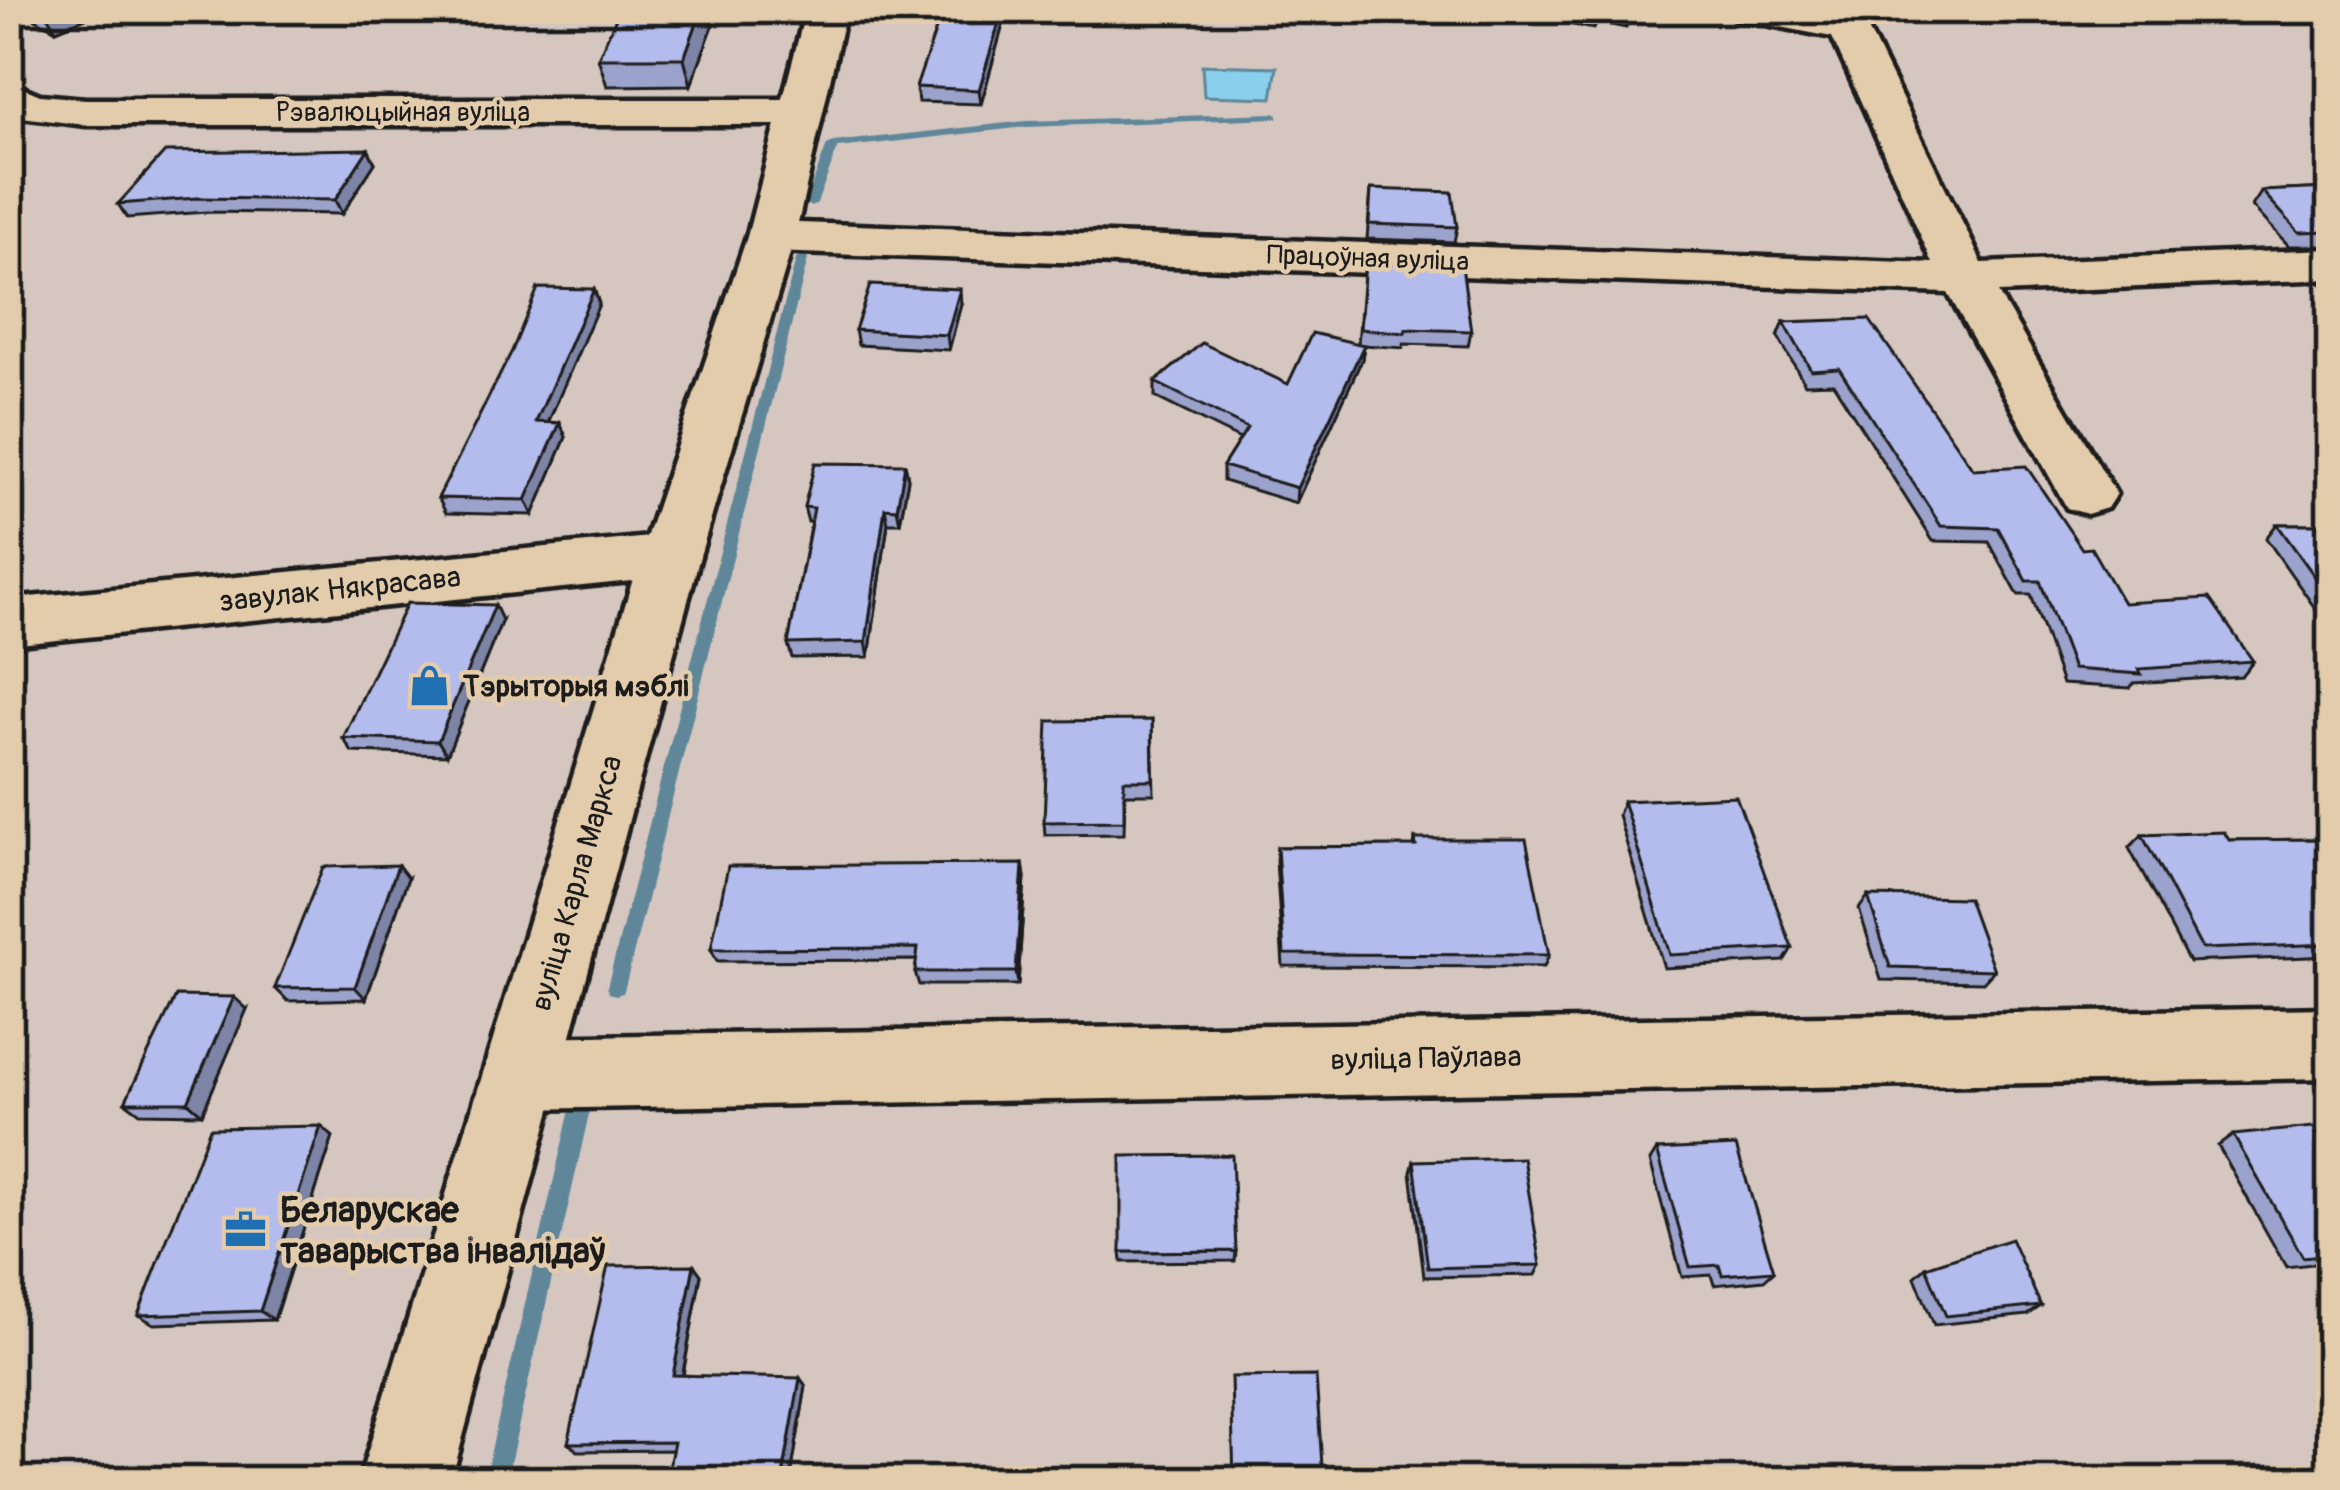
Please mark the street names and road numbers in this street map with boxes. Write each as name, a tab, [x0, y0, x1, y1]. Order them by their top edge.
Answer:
street label: Рэвалюцыйная вуліца	[276, 96, 530, 129]
street label: Працоўная вуліца	[1266, 238, 1470, 279]
street label: завулак Някрасава	[218, 558, 462, 621]
street label: вуліца Карла Маркса	[522, 751, 631, 1015]
street label: вуліца Паўлава	[1330, 1038, 1522, 1079]

